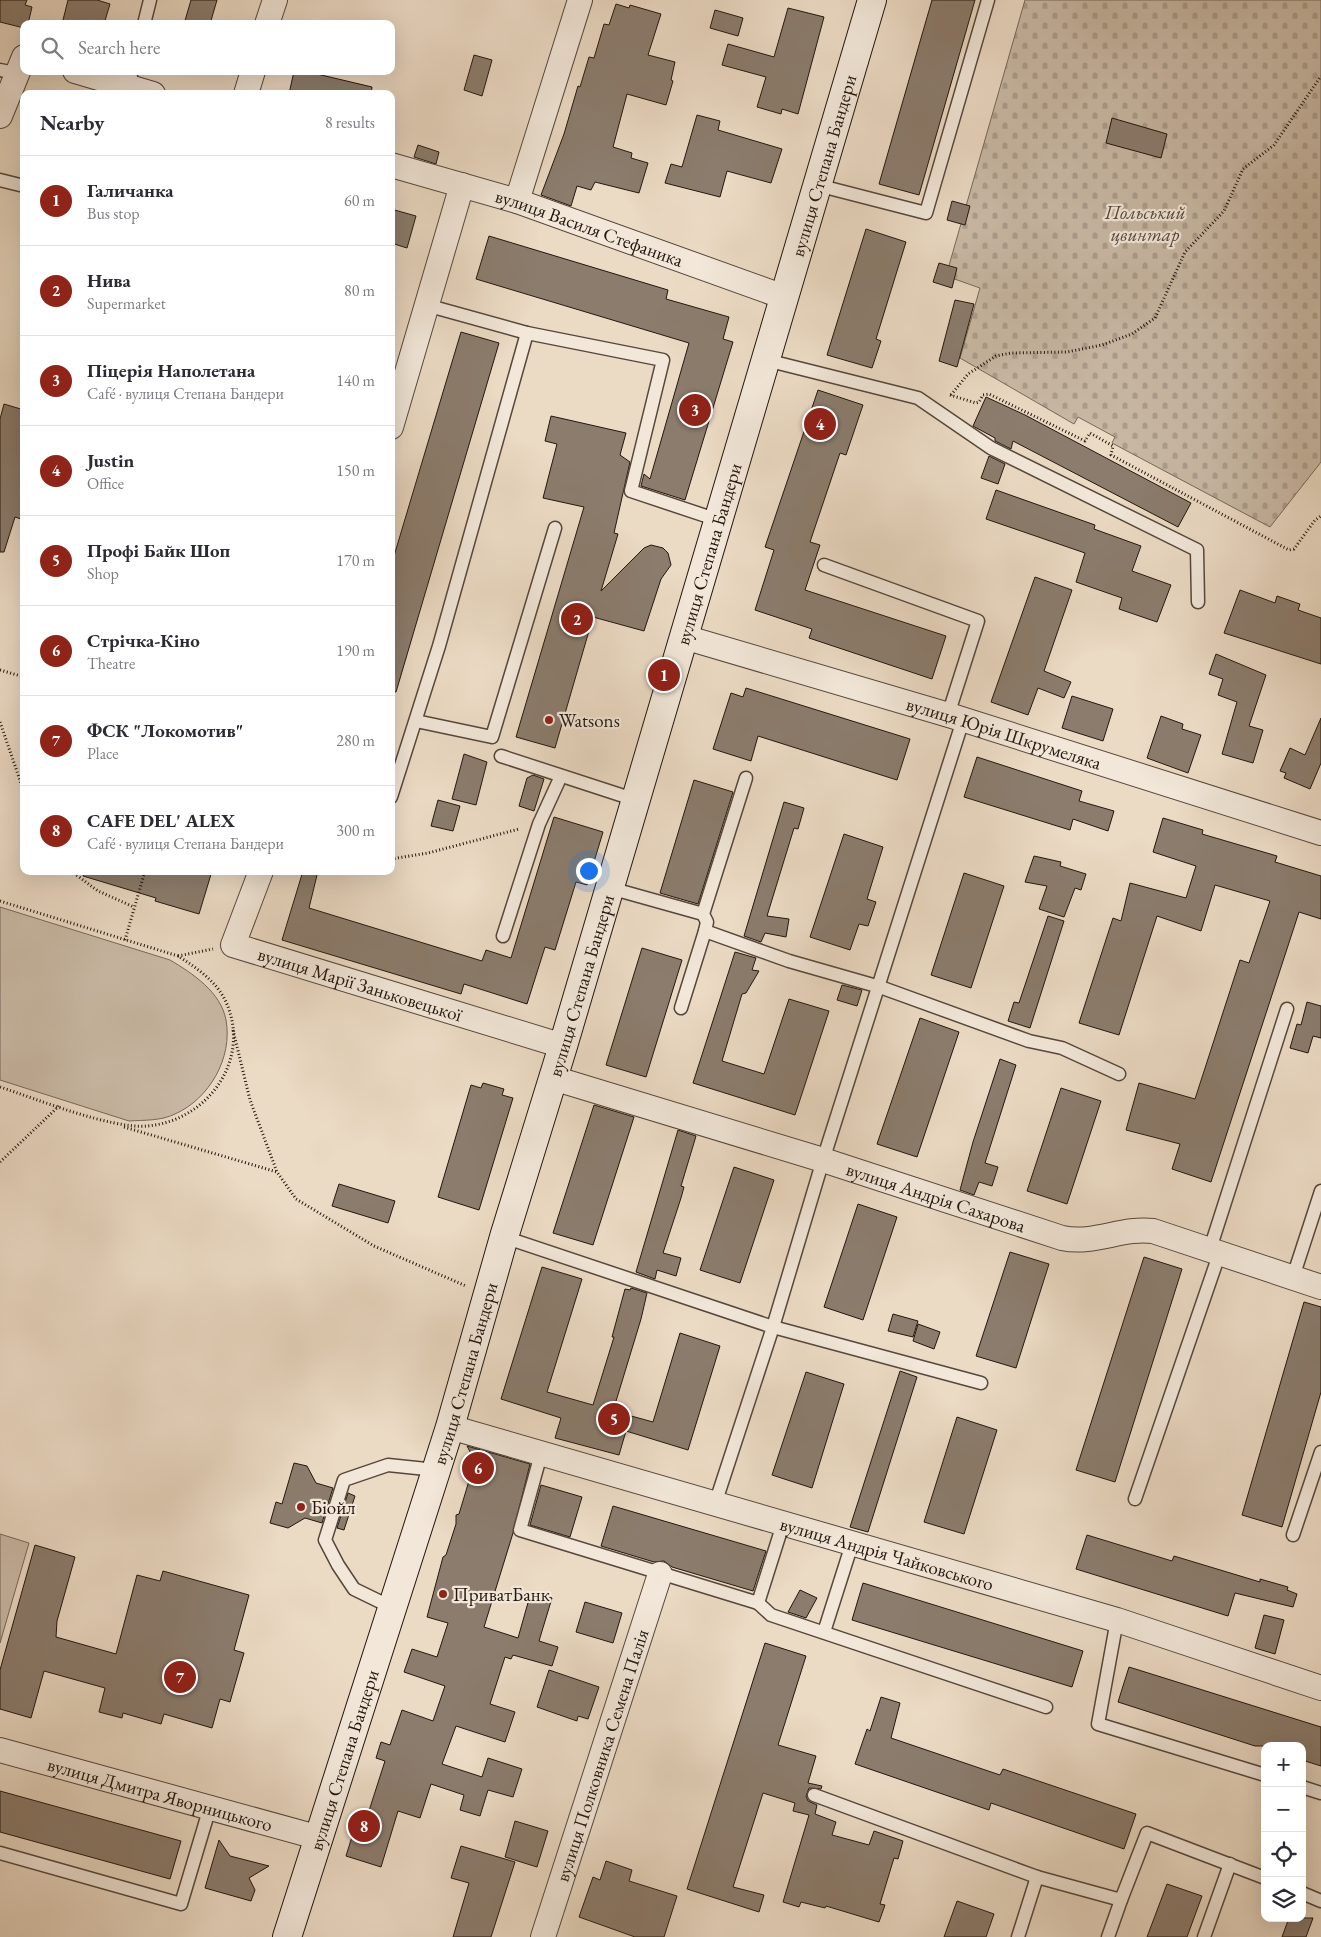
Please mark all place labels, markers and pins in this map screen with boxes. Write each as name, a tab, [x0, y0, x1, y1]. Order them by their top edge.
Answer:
pin: 3	[679, 391, 711, 429]
pin: 4	[804, 405, 836, 443]
pin: 2	[561, 600, 593, 638]
pin: 1	[648, 656, 680, 694]
place label: Watsons	[559, 708, 620, 733]
marker: Watsons	[543, 714, 555, 726]
pin: 5	[598, 1400, 630, 1438]
pin: 6	[462, 1449, 494, 1487]
place label: Біойл	[311, 1495, 355, 1520]
marker: Біойл	[295, 1501, 307, 1513]
place label: ПриватБанк	[453, 1582, 550, 1607]
marker: ПриватБанк	[437, 1588, 449, 1600]
pin: 7	[164, 1658, 196, 1696]
pin: 8	[348, 1807, 380, 1845]

